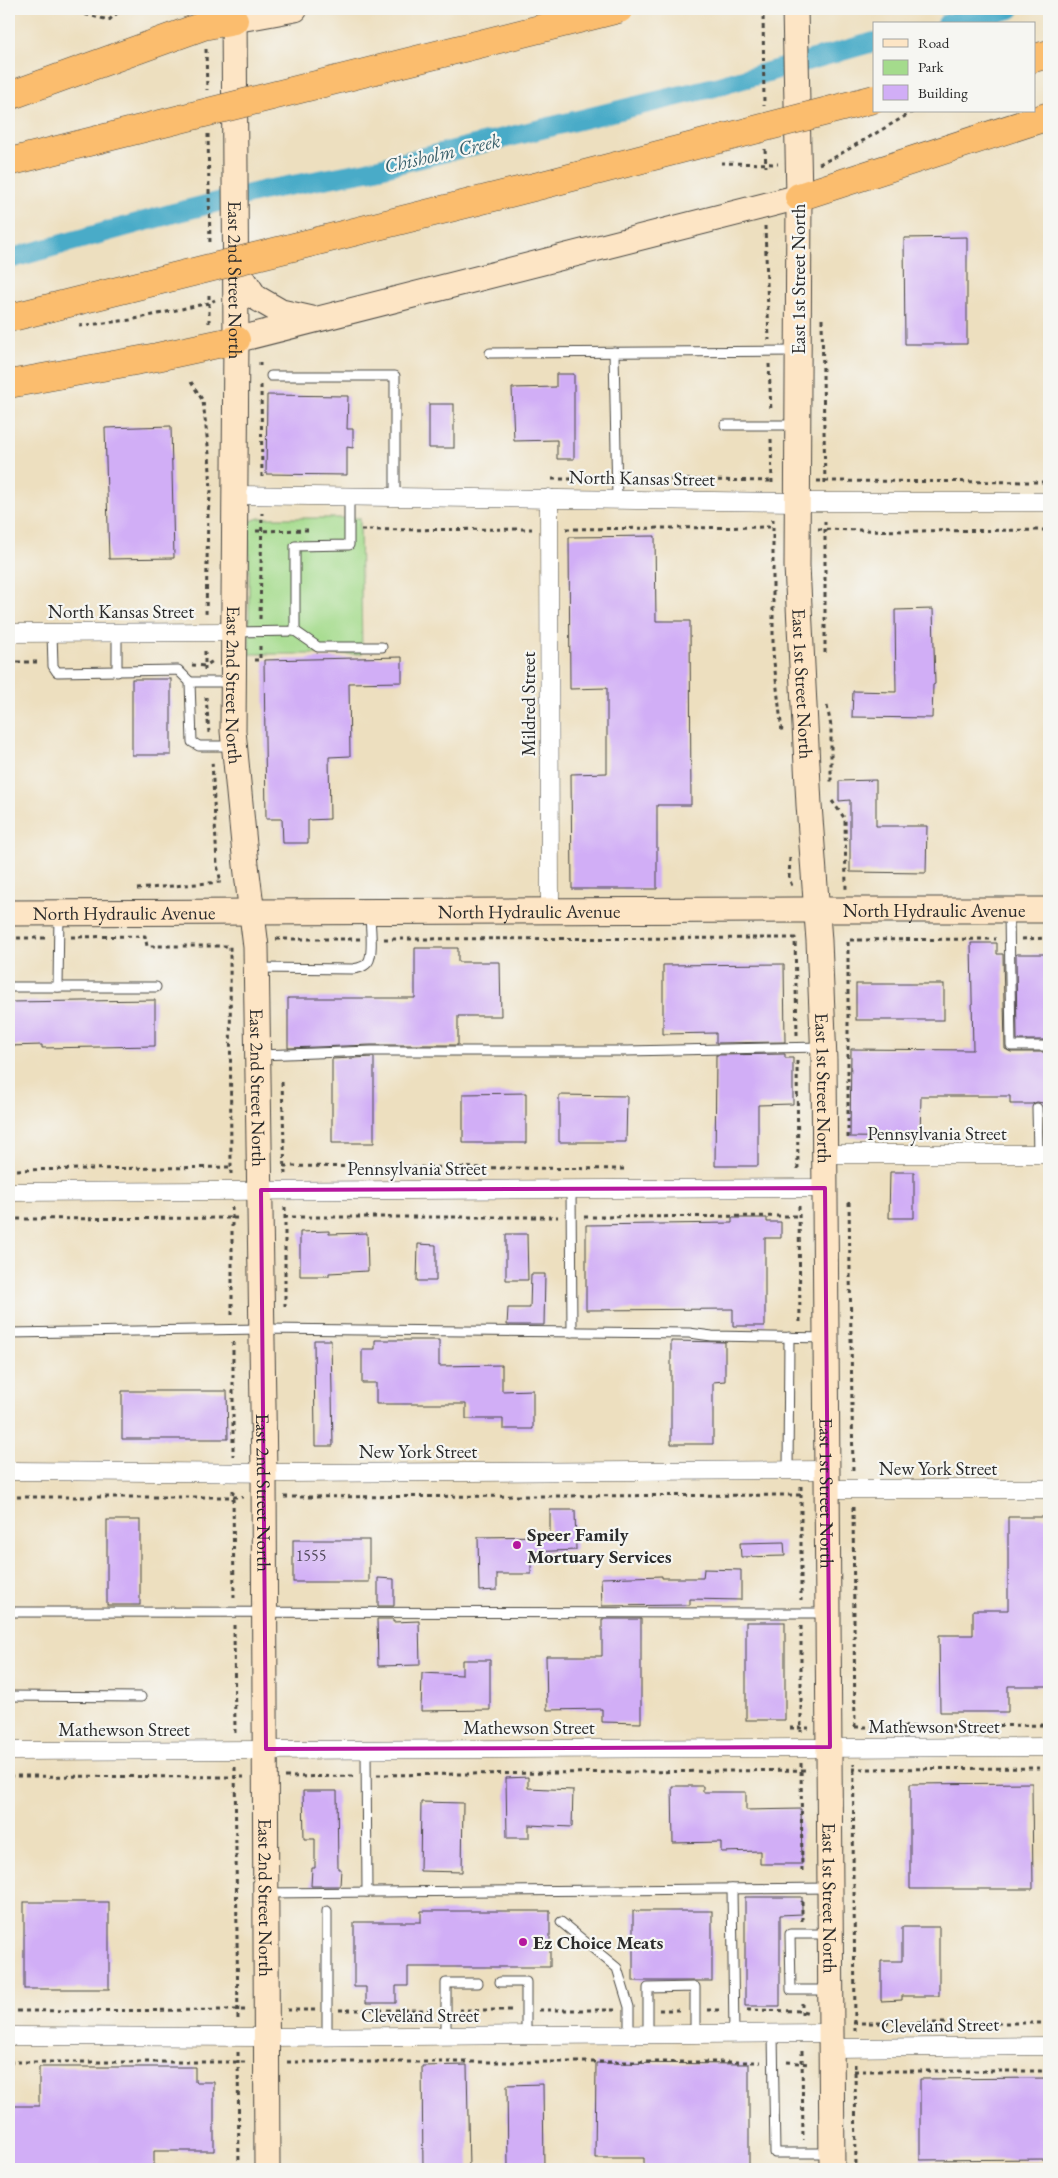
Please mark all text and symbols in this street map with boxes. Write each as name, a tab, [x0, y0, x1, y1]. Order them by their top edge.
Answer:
legend	[873, 22, 1036, 112]
text: Road	[918, 33, 950, 52]
text: Park	[918, 57, 945, 76]
text: Building	[918, 83, 968, 102]
water label: Chisholm Creek	[381, 127, 503, 179]
street label: East 2nd Street North	[223, 201, 249, 360]
street label: East 1st Street North	[786, 203, 811, 354]
street label: North Kansas Street	[569, 464, 715, 492]
street label: North Kansas Street	[48, 599, 194, 624]
street label: East 2nd Street North	[220, 606, 249, 766]
street label: East 1st Street North	[787, 608, 819, 760]
street label: Mildred Street	[516, 652, 541, 756]
street label: North Hydraulic Avenue	[438, 898, 620, 924]
street label: North Hydraulic Avenue	[843, 898, 1025, 923]
street label: North Hydraulic Avenue	[33, 900, 215, 925]
street label: East 2nd Street North	[244, 1008, 272, 1167]
street label: East 1st Street North	[810, 1012, 837, 1164]
street label: Pennsylvania Street	[867, 1121, 1007, 1146]
street label: Pennsylvania Street	[347, 1156, 487, 1181]
street label: East 2nd Street North	[251, 1413, 277, 1572]
street label: East 1st Street North	[814, 1418, 840, 1569]
street label: New York Street	[359, 1439, 477, 1464]
street label: New York Street	[879, 1456, 997, 1481]
place label: Speer Family Mortuary Services	[527, 1522, 672, 1569]
marker: Speer Family Mortuary Services	[511, 1539, 523, 1551]
house number: 1555	[296, 1545, 326, 1566]
street label: Mathewson Street	[868, 1714, 1000, 1739]
street label: Mathewson Street	[463, 1715, 595, 1740]
street label: Mathewson Street	[58, 1717, 190, 1742]
street label: East 2nd Street North	[253, 1818, 279, 1977]
street label: East 1st Street North	[817, 1823, 843, 1974]
place label: Ez Choice Meats	[533, 1930, 664, 1955]
marker: Ez Choice Meats	[517, 1936, 529, 1948]
street label: Cleveland Street	[361, 2003, 479, 2028]
street label: Cleveland Street	[881, 2011, 999, 2039]

